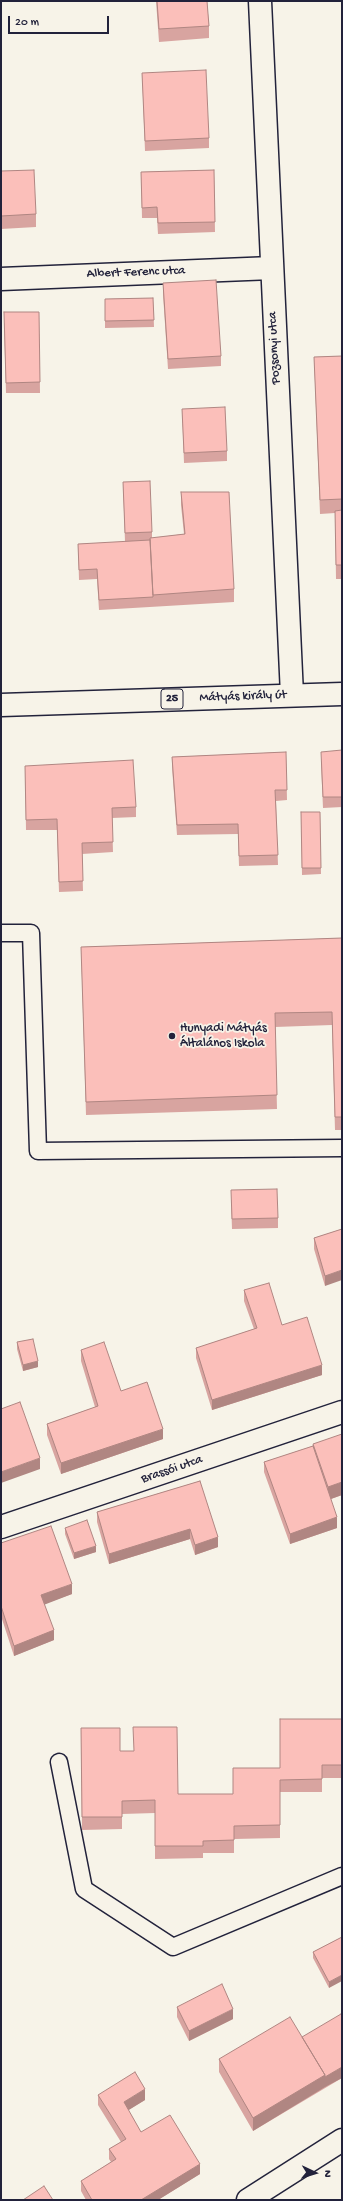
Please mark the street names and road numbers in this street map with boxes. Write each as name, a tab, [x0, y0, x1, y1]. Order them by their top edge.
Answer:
street label: Albert Ferenc utca	[87, 263, 185, 283]
street label: Pozsonyi utca	[265, 311, 285, 385]
street label: Mátyás király út	[199, 688, 287, 706]
road number: 25	[161, 689, 183, 709]
street label: Brassói utca	[139, 1452, 205, 1488]

